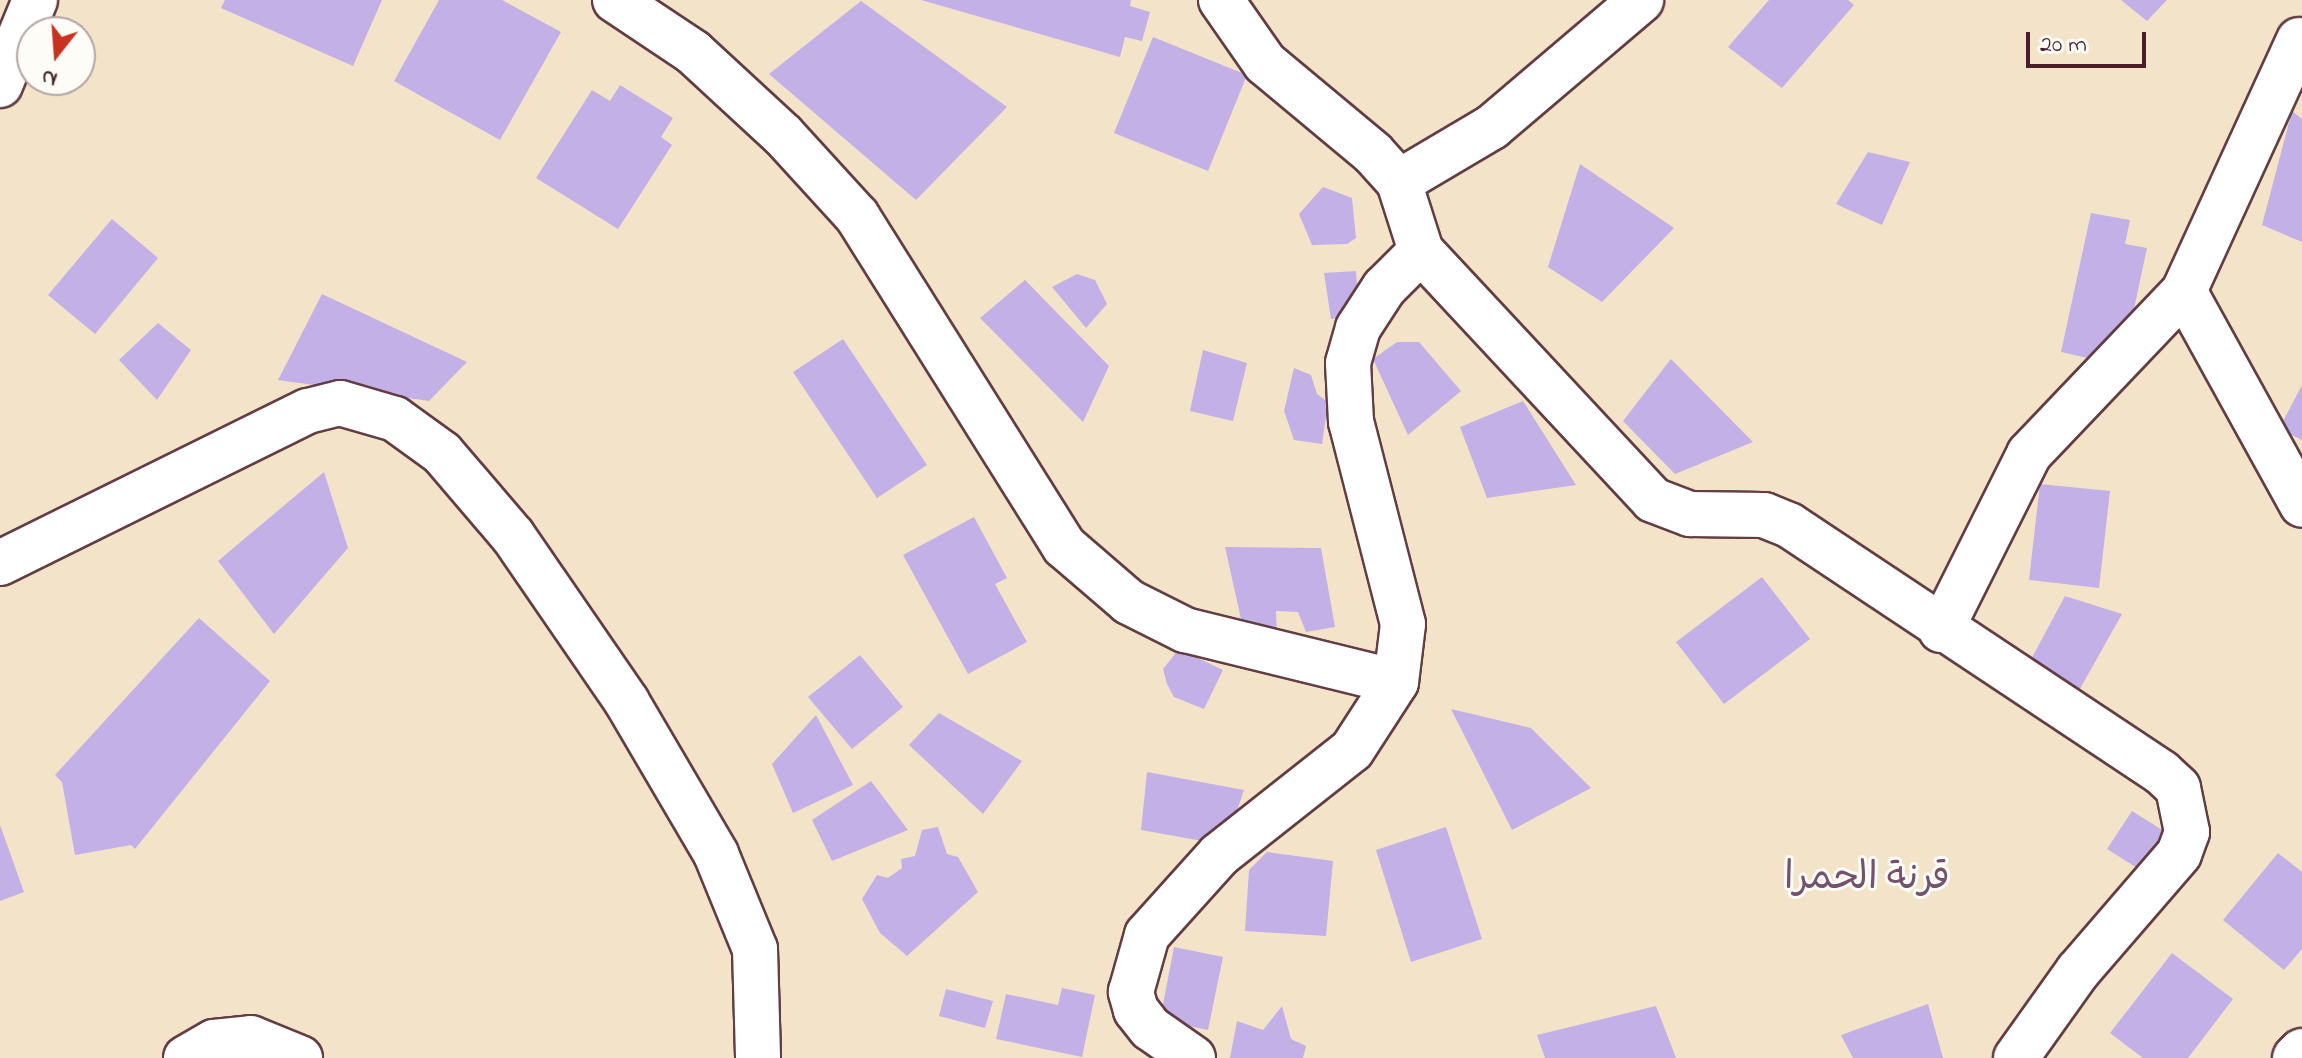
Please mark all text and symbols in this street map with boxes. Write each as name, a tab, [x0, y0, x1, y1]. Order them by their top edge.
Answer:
north arrow	[16, 16, 96, 96]
scale bar	[2030, 16, 2150, 66]
text: 20 m	[2040, 28, 2087, 63]
text: N	[38, 60, 61, 95]
district label: قرنة الحمرا	[1784, 857, 1950, 903]

